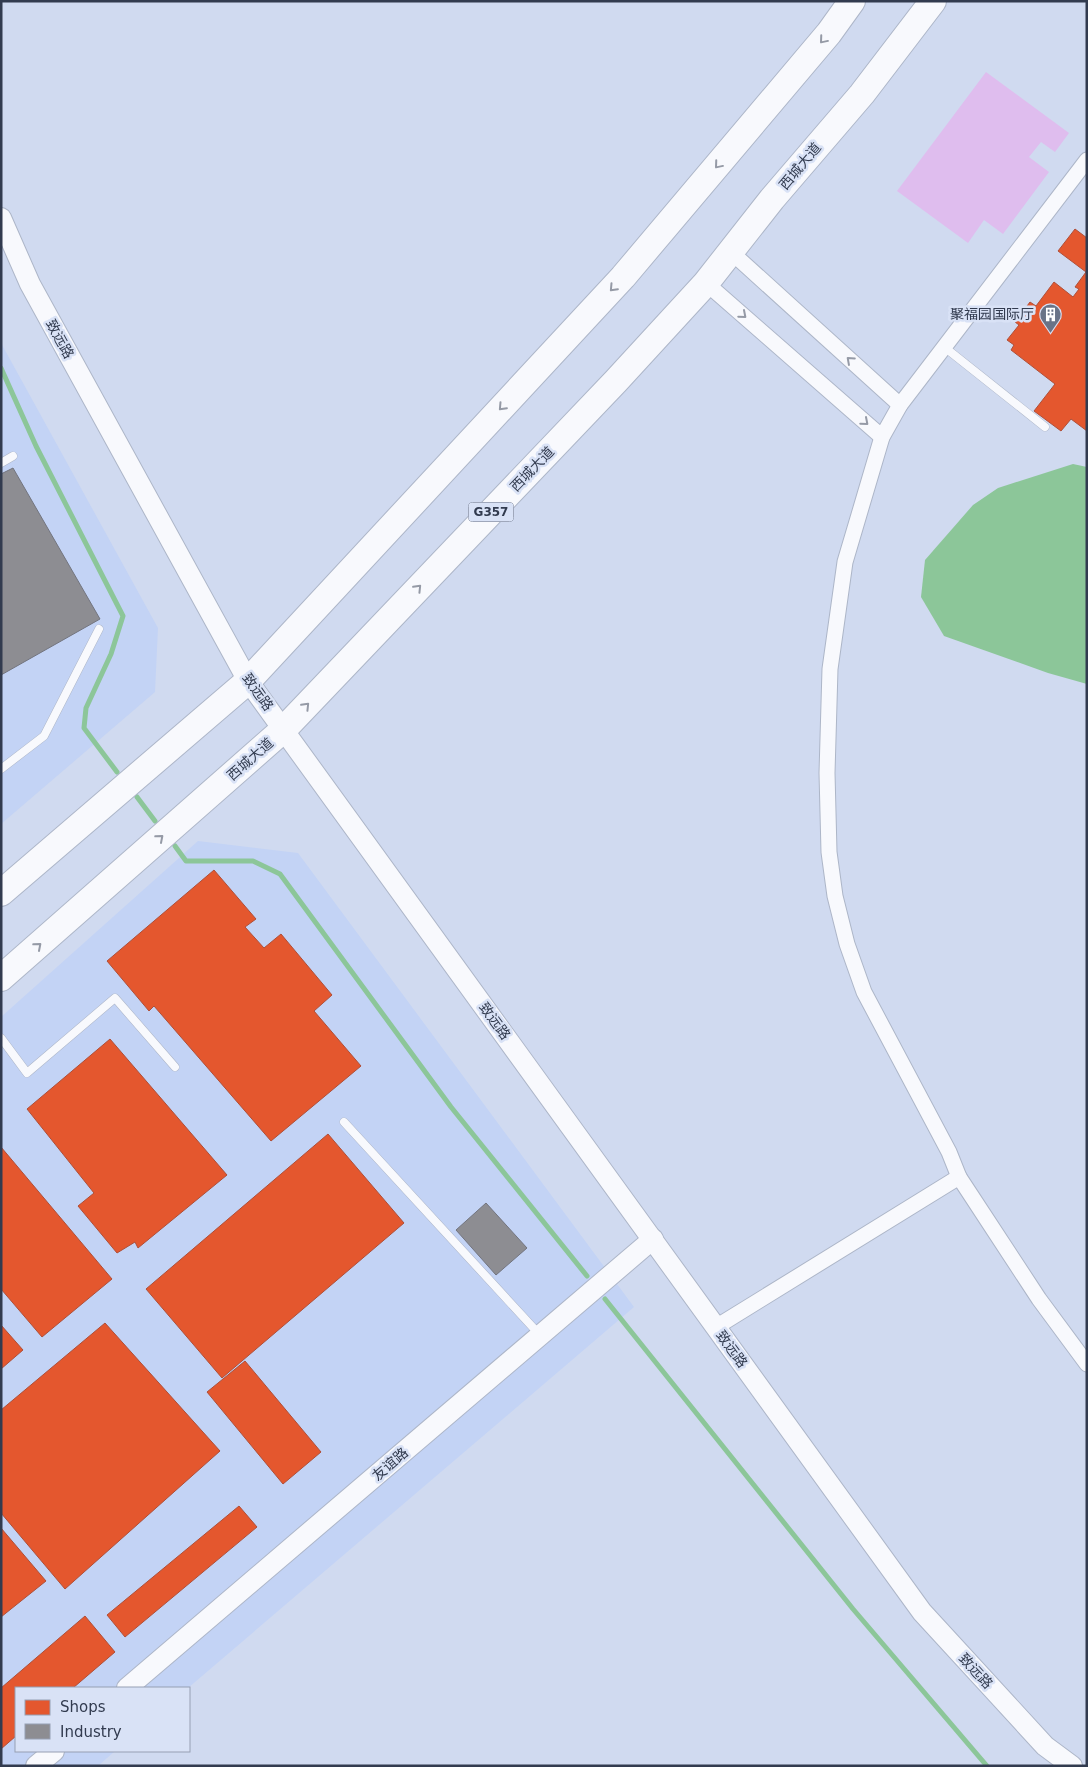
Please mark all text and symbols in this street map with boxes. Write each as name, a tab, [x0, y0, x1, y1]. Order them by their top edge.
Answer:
one-way arrow	[820, 35, 829, 44]
street label: 西城大道	[776, 139, 824, 193]
one-way arrow	[715, 159, 724, 168]
one-way arrow	[610, 283, 619, 292]
building icon: 聚福园国际厅	[1038, 302, 1062, 333]
place label: 聚福园国际厅	[950, 306, 1034, 322]
one-way arrow	[737, 309, 746, 318]
street label: 致远路	[43, 317, 77, 361]
one-way arrow	[847, 357, 856, 366]
one-way arrow	[499, 402, 508, 411]
one-way arrow	[859, 416, 868, 425]
street label: 西城大道	[507, 443, 557, 495]
road number: G357	[468, 502, 514, 522]
one-way arrow	[412, 585, 421, 594]
street label: 致远路	[239, 670, 277, 714]
one-way arrow	[300, 702, 309, 711]
street label: 西城大道	[224, 735, 276, 783]
one-way arrow	[154, 835, 163, 844]
one-way arrow	[32, 942, 41, 951]
street label: 致远路	[476, 999, 514, 1043]
street label: 致远路	[713, 1327, 751, 1371]
street label: 友谊路	[369, 1444, 411, 1484]
street label: 致远路	[956, 1650, 996, 1692]
legend	[15, 1687, 190, 1752]
text: Shops	[60, 1698, 106, 1716]
text: Industry	[60, 1723, 122, 1741]

